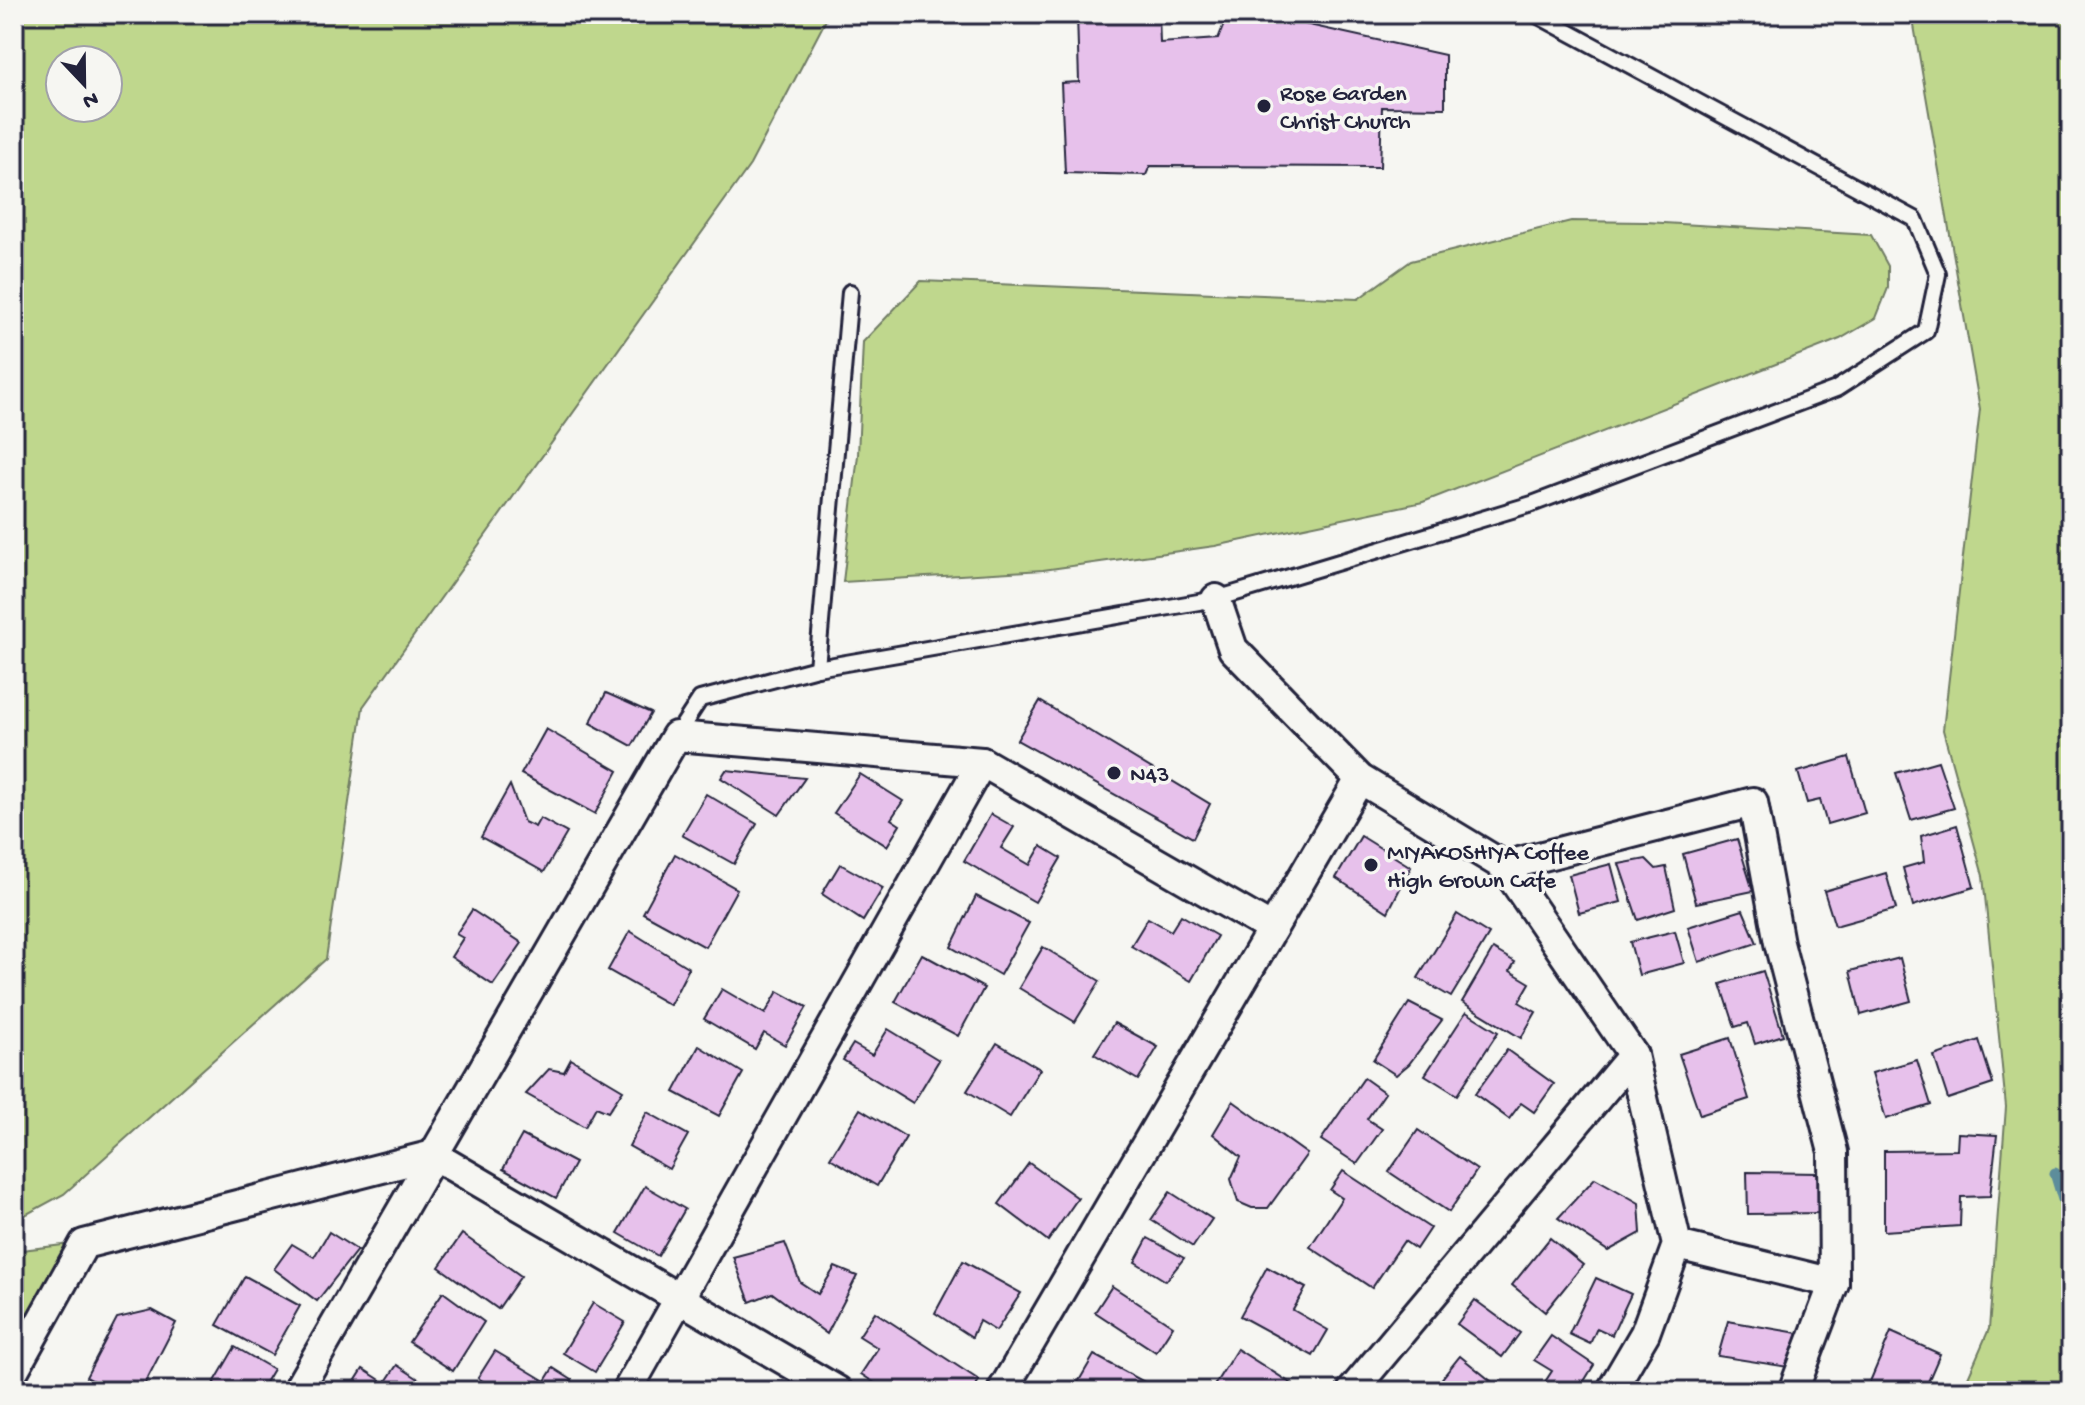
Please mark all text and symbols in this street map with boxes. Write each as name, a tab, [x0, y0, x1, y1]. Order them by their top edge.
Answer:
north arrow	[44, 44, 124, 124]
place label: Rose Garden Christ Church	[1280, 81, 1411, 138]
text: N	[78, 84, 102, 114]
marker: Rose Garden Christ Church	[1255, 97, 1273, 115]
place label: N43	[1130, 762, 1169, 791]
marker: N43	[1105, 764, 1123, 782]
place label: MIYAKOSHIYA Coffee High Grown Cafe	[1387, 840, 1589, 897]
marker: MIYAKOSHIYA Coffee High Grown Cafe	[1362, 856, 1380, 874]

